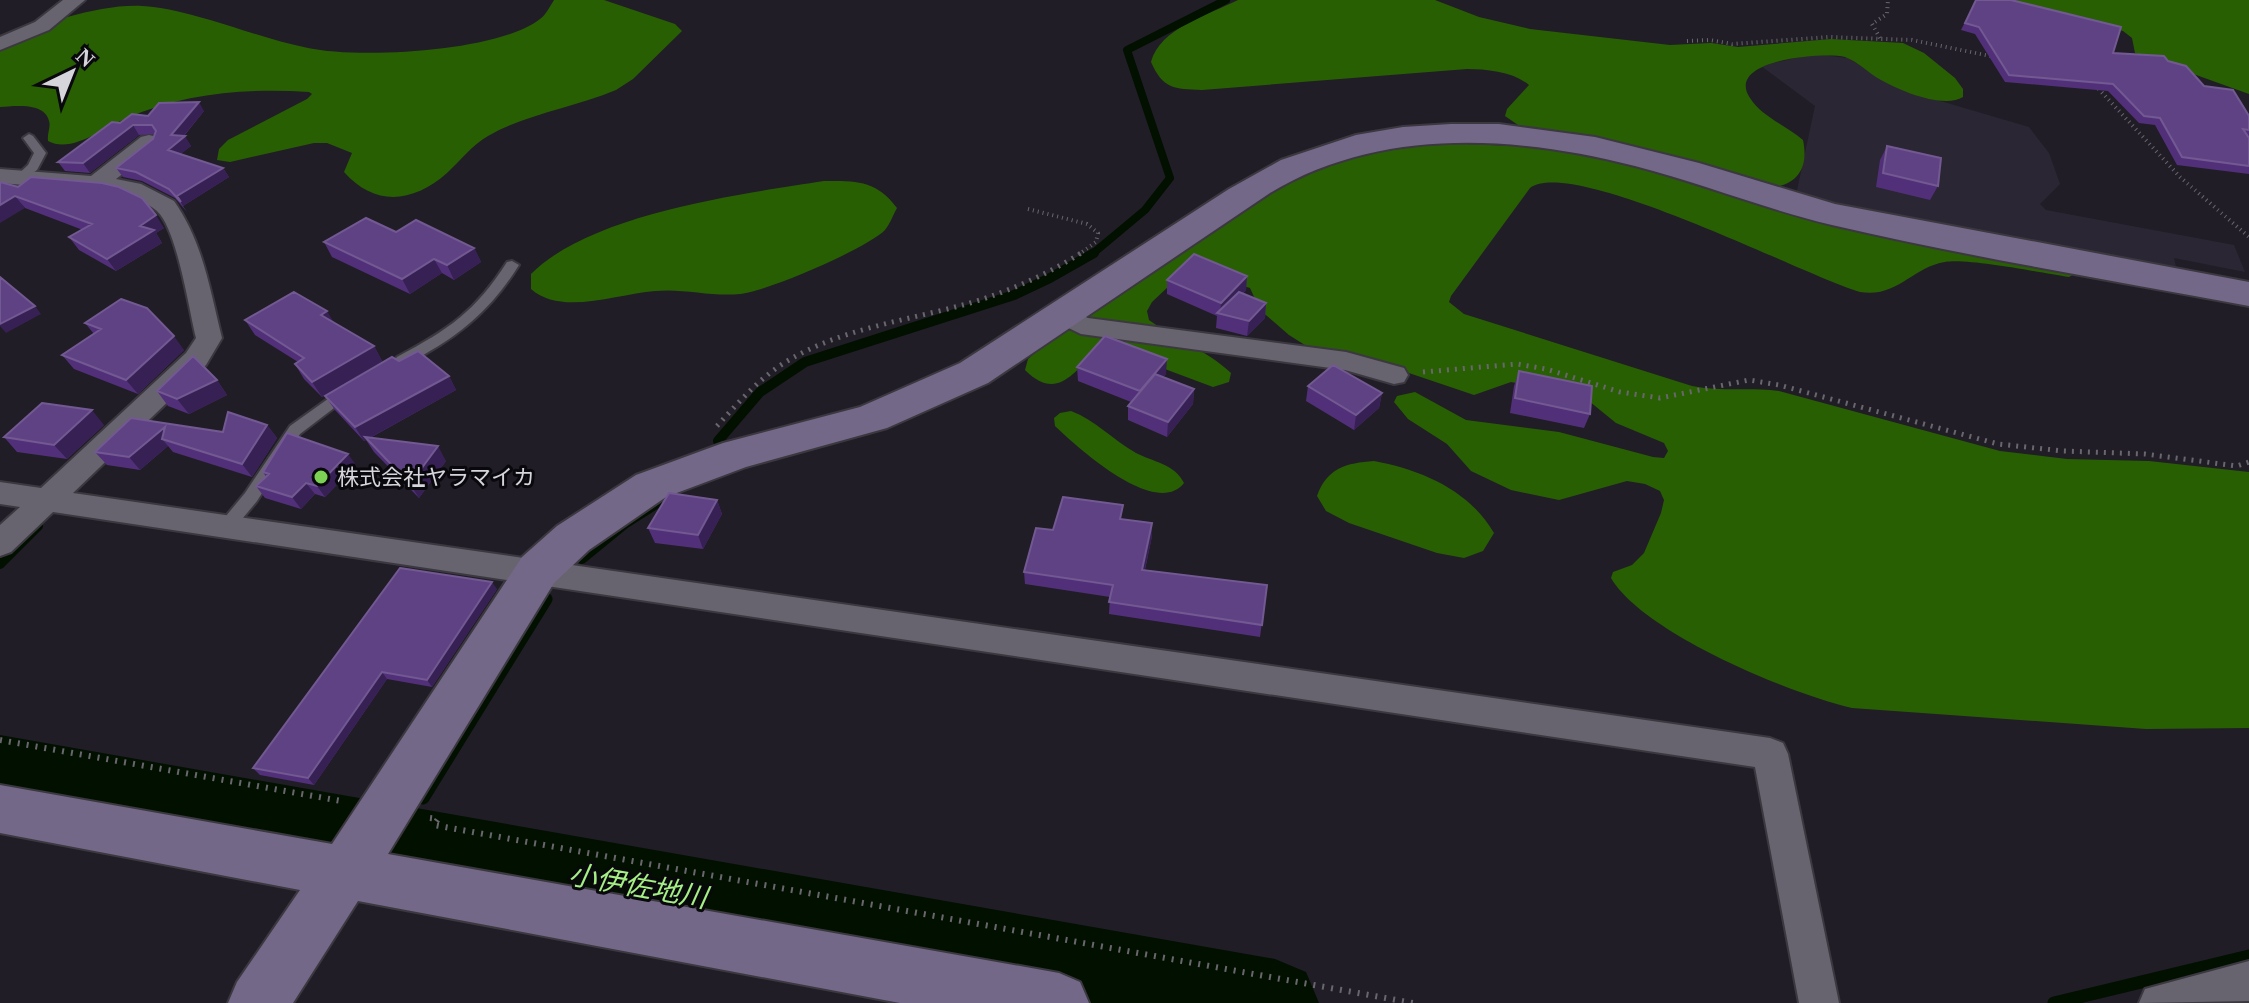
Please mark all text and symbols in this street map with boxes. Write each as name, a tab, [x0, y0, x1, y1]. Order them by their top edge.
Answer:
north arrow	[32, 32, 112, 112]
text: N	[71, 43, 100, 72]
place label: 株式会社ヤラマイカ	[337, 465, 535, 490]
marker: 株式会社ヤラマイカ	[312, 468, 330, 486]
water label: 小伊佐地川	[566, 859, 713, 914]

